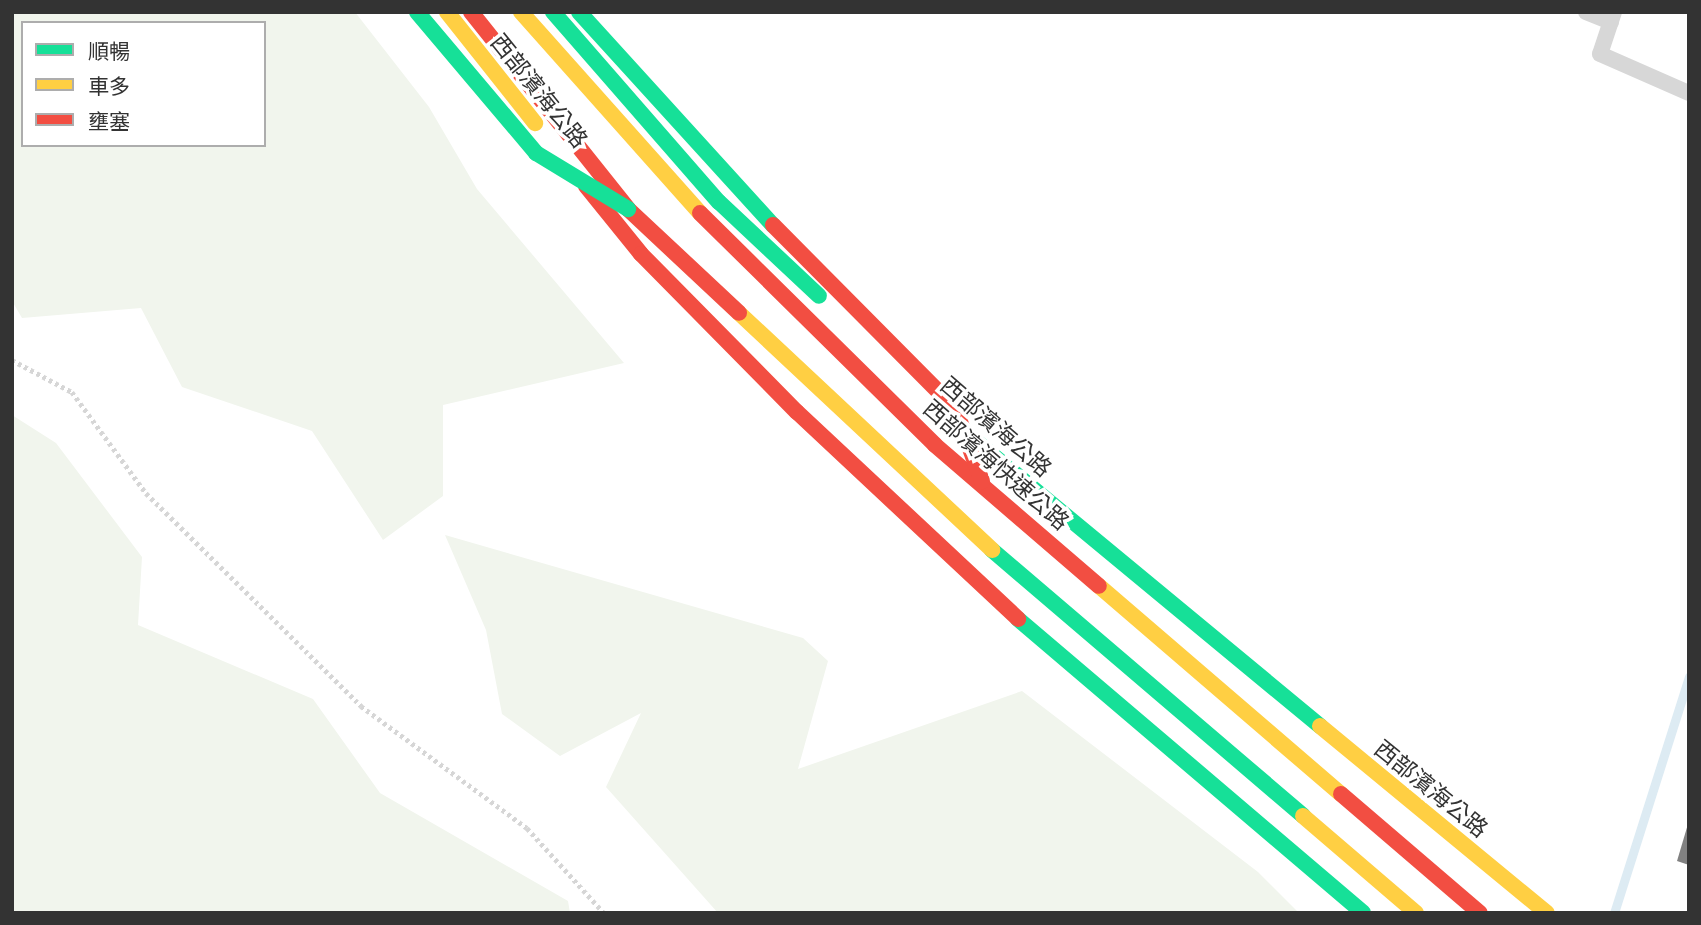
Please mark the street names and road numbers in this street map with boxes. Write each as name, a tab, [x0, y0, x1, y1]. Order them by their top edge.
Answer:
street label: 西部濱海公路	[485, 29, 593, 153]
street label: 西部濱海公路	[935, 371, 1057, 483]
street label: 西部濱海快速公路	[918, 394, 1074, 536]
street label: 西部濱海公路	[1369, 735, 1493, 843]

